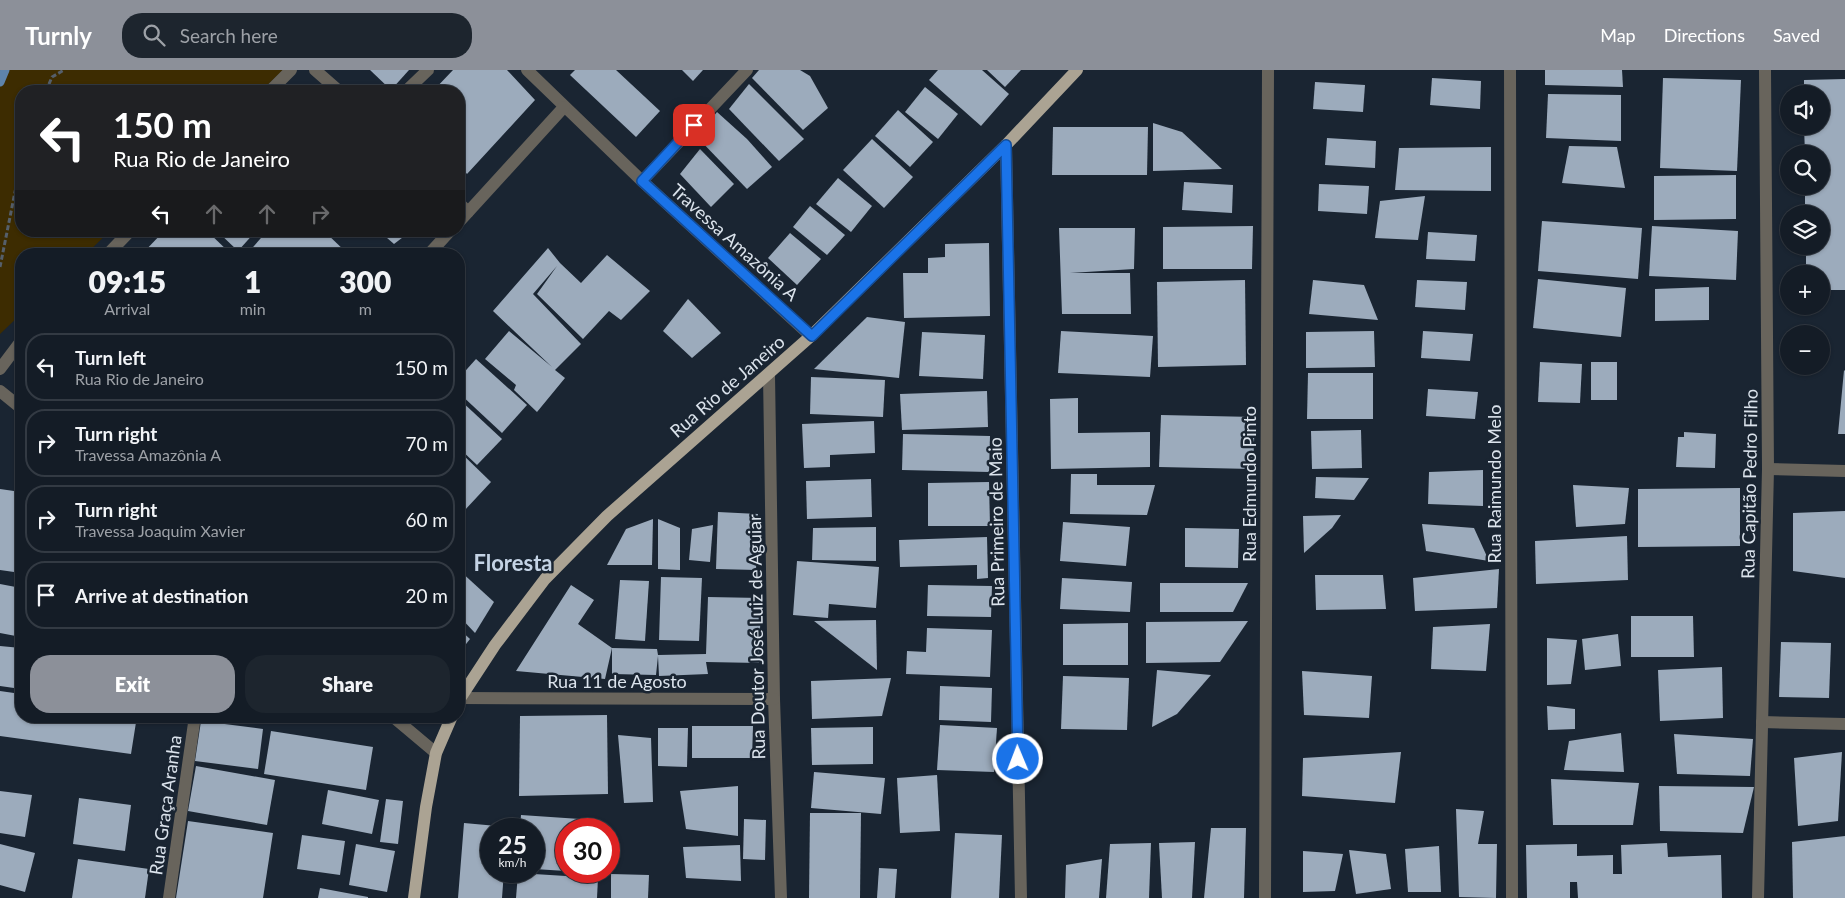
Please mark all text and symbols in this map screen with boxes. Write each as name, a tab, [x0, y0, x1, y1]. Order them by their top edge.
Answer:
search box	[122, 13, 472, 58]
text: Turnly	[25, 21, 92, 50]
icon: search	[140, 21, 168, 49]
text: Search here	[180, 24, 278, 47]
text: Map	[1600, 24, 1636, 46]
text: Directions	[1664, 24, 1745, 46]
text: Saved	[1773, 24, 1820, 46]
map controls	[1780, 85, 1830, 375]
button: sound	[1780, 85, 1830, 135]
text: 150 m	[113, 103, 212, 145]
pin	[673, 104, 715, 146]
icon: left	[30, 105, 95, 170]
icon: arrive	[680, 111, 708, 139]
text: Rua Rio de Janeiro	[113, 145, 290, 172]
button: search	[1780, 145, 1830, 195]
street label: Travessa Amazônia A	[667, 179, 804, 306]
icon: left	[147, 200, 175, 228]
icon: ahead	[200, 200, 228, 228]
icon: ahead	[253, 200, 281, 228]
icon: right	[306, 200, 334, 228]
button: layers	[1780, 205, 1830, 255]
text: 09:15	[89, 263, 166, 299]
text: 1	[244, 263, 261, 299]
text: 300	[339, 263, 391, 299]
button: +	[1780, 265, 1830, 315]
text: Arrival	[104, 299, 150, 318]
text: min	[240, 299, 266, 318]
text: m	[359, 299, 372, 318]
button: −	[1780, 325, 1830, 375]
street label: Rua Rio de Janeiro	[665, 330, 789, 442]
text: Turn left	[75, 346, 146, 369]
icon: left	[32, 353, 60, 381]
text: 150 m	[394, 356, 448, 379]
text: Rua Rio de Janeiro	[75, 369, 204, 388]
street label: Rua Capitão Pedro Filho	[1736, 389, 1762, 579]
street label: Rua Raimundo Melo	[1483, 404, 1505, 564]
street label: Rua Edmundo Pinto	[1238, 406, 1260, 562]
text: Turn right	[75, 422, 157, 445]
icon: right	[32, 429, 60, 457]
text: 70 m	[405, 432, 448, 455]
street label: Rua Primeiro de Maio	[984, 437, 1008, 607]
text: Travessa Amazônia A	[75, 445, 221, 464]
text: Turn right	[75, 498, 157, 521]
icon: right	[32, 505, 60, 533]
text: 60 m	[405, 508, 448, 531]
street label: Rua Doutor José Luiz de Aguiar	[743, 514, 769, 760]
text: Travessa Joaquim Xavier	[75, 521, 245, 540]
district label: Floresta	[473, 549, 553, 576]
icon: arrive	[32, 581, 60, 609]
text: Arrive at destination	[75, 584, 248, 607]
text: 20 m	[405, 584, 448, 607]
button: Exit	[30, 655, 235, 713]
button: Share	[245, 655, 450, 713]
street label: Rua 11 de Agosto	[547, 670, 687, 692]
position arrow	[991, 732, 1043, 784]
street label: Rua Graça Aranha	[144, 734, 186, 876]
speed limit sign: 30	[555, 818, 620, 883]
text: 25	[498, 829, 527, 859]
text: km/h	[498, 855, 527, 870]

